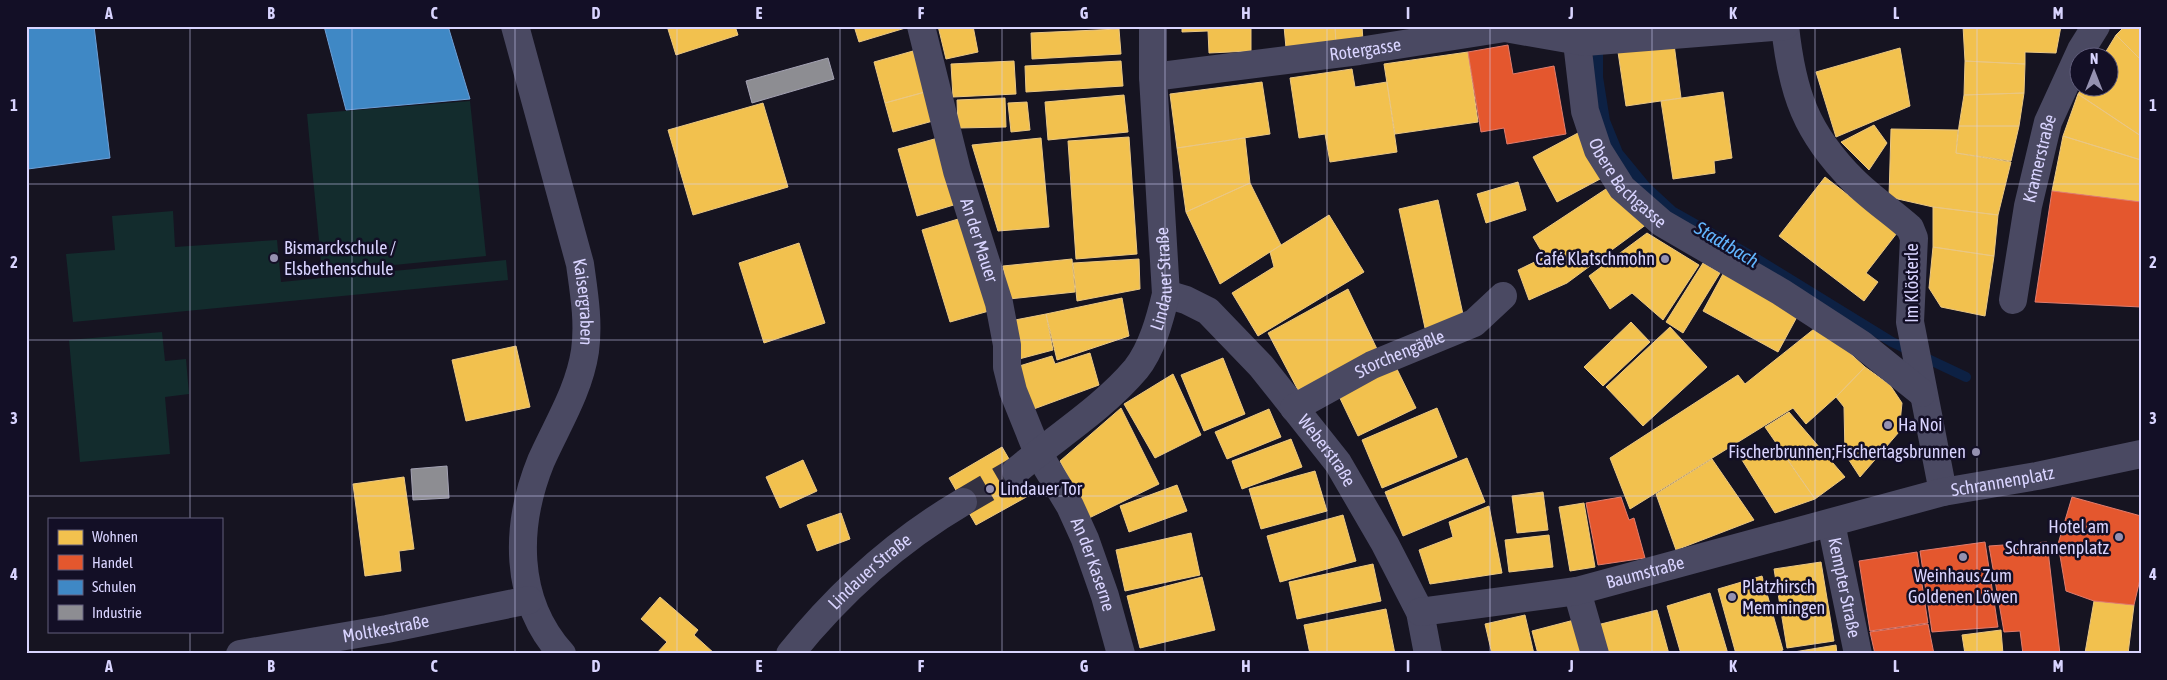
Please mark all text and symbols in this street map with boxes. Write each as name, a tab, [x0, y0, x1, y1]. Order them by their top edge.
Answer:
text: A	[104, 4, 113, 22]
text: B	[267, 4, 275, 22]
text: C	[430, 4, 438, 22]
text: D	[592, 4, 601, 22]
text: E	[756, 4, 763, 22]
text: F	[918, 4, 925, 22]
text: G	[1080, 4, 1089, 22]
text: H	[1241, 4, 1251, 22]
text: I	[1406, 4, 1410, 22]
text: J	[1567, 4, 1574, 22]
text: K	[1729, 4, 1737, 22]
text: L	[1893, 4, 1900, 22]
text: M	[2053, 4, 2063, 22]
street label: Rotergasse	[1328, 34, 1402, 65]
north arrow	[2070, 48, 2120, 98]
text: N	[2090, 51, 2098, 67]
text: 1	[10, 96, 18, 114]
text: 1	[2149, 96, 2157, 114]
street label: Kramerstraße	[2018, 111, 2060, 205]
street label: Obere Bachgasse	[1585, 135, 1671, 232]
street label: An der Mauer	[956, 195, 1003, 285]
water label: Stadtbach	[1690, 216, 1763, 272]
street label: Lindauer Straße	[1146, 227, 1176, 333]
place label: Bismarckschule / Elsbethenschule	[284, 237, 396, 279]
street label: Im Klösterle	[1901, 243, 1922, 323]
place label: Café Klatschmohn	[1535, 248, 1655, 269]
marker: Bismarckschule / Elsbethenschule	[268, 252, 280, 264]
text: 2	[10, 253, 18, 271]
marker: Café Klatschmohn	[1659, 253, 1671, 265]
text: 2	[2149, 253, 2157, 271]
street label: Kaisergraben	[569, 256, 598, 346]
street label: Storchengäßle	[1351, 325, 1448, 382]
text: 3	[10, 409, 18, 427]
text: 3	[2149, 409, 2157, 427]
street label: Weberstraße	[1294, 410, 1360, 490]
place label: Ha Noi	[1898, 414, 1943, 435]
marker: Ha Noi	[1882, 419, 1894, 431]
place label: Fischerbrunnen;Fischertagsbrunnen	[1728, 441, 1966, 462]
marker: Fischerbrunnen;Fischertagsbrunnen	[1970, 446, 1982, 458]
street label: Schrannenplatz	[1949, 462, 2056, 500]
place label: Lindauer Tor	[1000, 478, 1083, 499]
marker: Lindauer Tor	[984, 483, 996, 495]
street label: An der Kaserne	[1067, 514, 1120, 613]
place label: Hotel am Schrannenplatz	[2005, 516, 2110, 558]
legend	[48, 518, 222, 632]
text: Wohnen	[92, 528, 138, 545]
street label: Lindauer Straße	[824, 529, 915, 614]
marker: Hotel am Schrannenplatz	[2113, 531, 2125, 543]
street label: Kempter Straße	[1824, 536, 1865, 640]
street label: Baumstraße	[1604, 551, 1686, 593]
marker: Weinhaus Zum Goldenen Löwen	[1957, 551, 1969, 563]
text: Handel	[92, 554, 133, 571]
text: 4	[9, 565, 18, 583]
place label: Weinhaus Zum Goldenen Löwen	[1908, 565, 2018, 607]
text: 4	[2148, 565, 2157, 583]
place label: Platzhirsch Memmingen	[1742, 576, 1825, 618]
text: Schulen	[92, 578, 136, 595]
marker: Platzhirsch Memmingen	[1726, 591, 1738, 603]
text: Industrie	[92, 604, 142, 621]
street label: Moltkestraße	[341, 610, 431, 646]
text: A	[104, 657, 113, 675]
text: B	[267, 657, 275, 675]
text: C	[430, 657, 438, 675]
text: D	[592, 657, 601, 675]
text: E	[756, 657, 763, 675]
text: F	[918, 657, 925, 675]
text: G	[1080, 657, 1089, 675]
text: H	[1241, 657, 1251, 675]
text: I	[1406, 657, 1410, 675]
text: J	[1567, 657, 1574, 675]
text: K	[1729, 657, 1737, 675]
text: L	[1893, 657, 1900, 675]
text: M	[2053, 657, 2063, 675]

